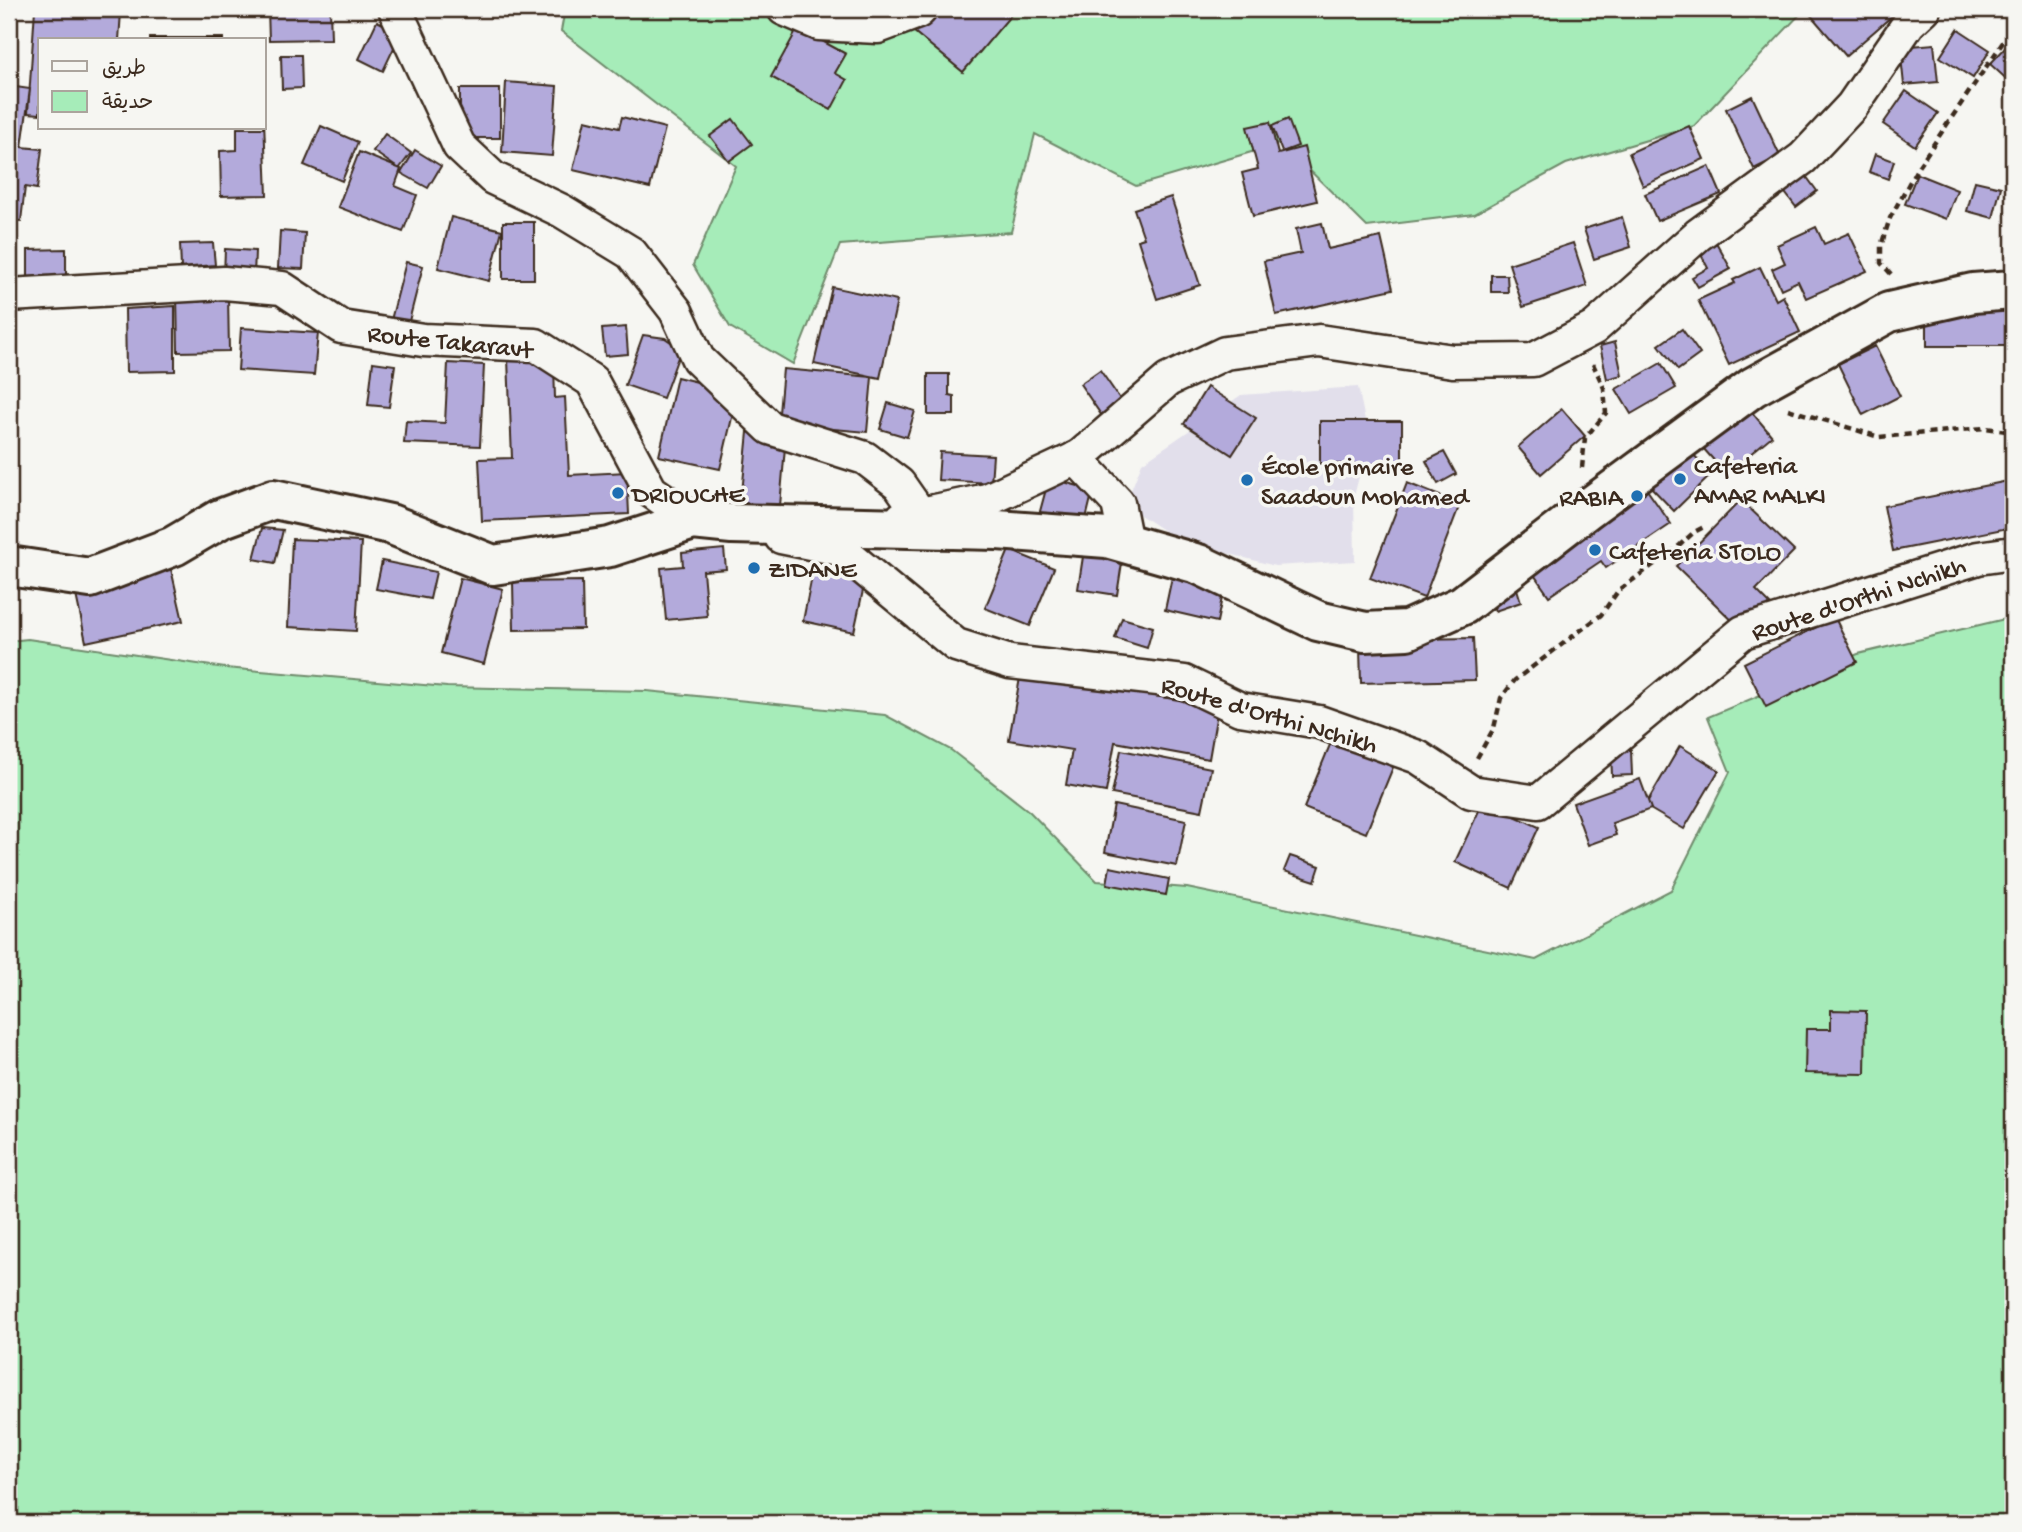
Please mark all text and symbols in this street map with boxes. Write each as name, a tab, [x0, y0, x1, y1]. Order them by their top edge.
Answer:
legend	[38, 38, 266, 130]
text: طريق	[102, 58, 146, 83]
text: حديقة	[102, 92, 153, 117]
street label: Route Takaravt	[366, 320, 536, 369]
place label: Cafeteria AMAR MALKI	[1694, 453, 1826, 514]
place label: École primaire Saadoun Mohamed	[1261, 454, 1470, 515]
marker: Cafeteria AMAR MALKI	[1672, 471, 1688, 487]
marker: École primaire Saadoun Mohamed	[1239, 472, 1255, 488]
place label: DRIOUCHE	[630, 482, 745, 513]
marker: DRIOUCHE	[610, 485, 626, 501]
place label: RABIA	[1559, 485, 1625, 516]
marker: RABIA	[1629, 488, 1645, 504]
place label: Cafeteria STOLO	[1609, 539, 1782, 570]
marker: Cafeteria STOLO	[1587, 542, 1603, 558]
street label: Route d'Orthi Nchikh	[1748, 552, 1971, 651]
place label: ZIDANE	[768, 557, 857, 588]
marker: ZIDANE	[746, 560, 762, 576]
street label: Route d'Orthi Nchikh	[1157, 672, 1381, 763]

